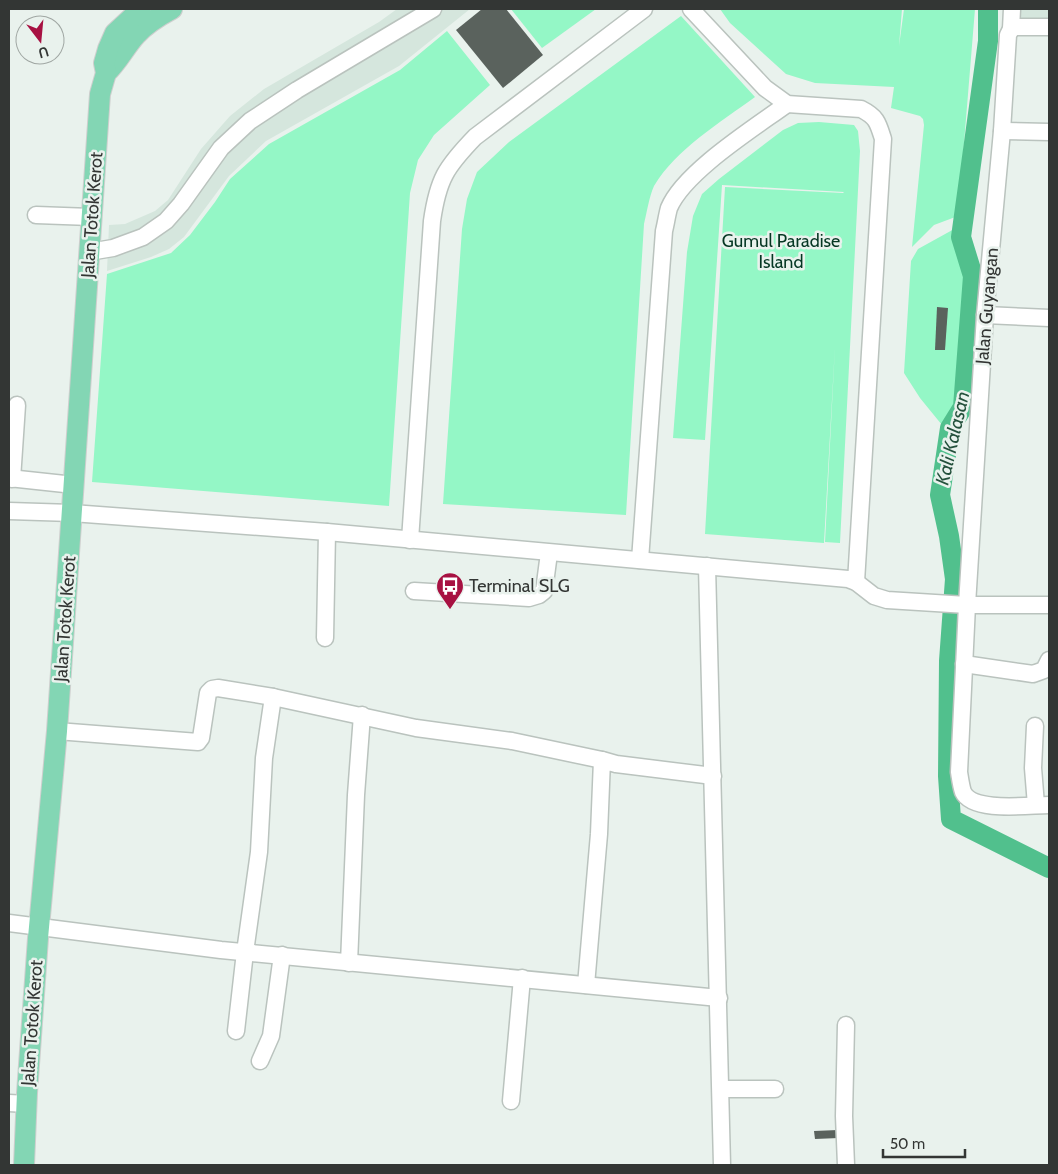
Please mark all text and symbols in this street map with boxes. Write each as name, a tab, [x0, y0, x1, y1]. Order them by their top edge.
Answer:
north arrow	[15, 15, 65, 65]
text: U	[36, 42, 51, 63]
street label: Jalan Totok Kerot	[77, 151, 107, 280]
park label: Gumul Paradise Island	[722, 230, 840, 273]
street label: Jalan Guyangan	[971, 247, 1003, 366]
water label: Kali Kalasan	[931, 389, 974, 487]
street label: Jalan Totok Kerot	[50, 555, 80, 684]
bus stop icon: Terminal SLG	[435, 571, 465, 610]
place label: Terminal SLG	[469, 575, 570, 597]
street label: Jalan Totok Kerot	[17, 959, 47, 1088]
scale bar	[883, 1126, 966, 1158]
text: 50 m	[890, 1135, 925, 1153]

